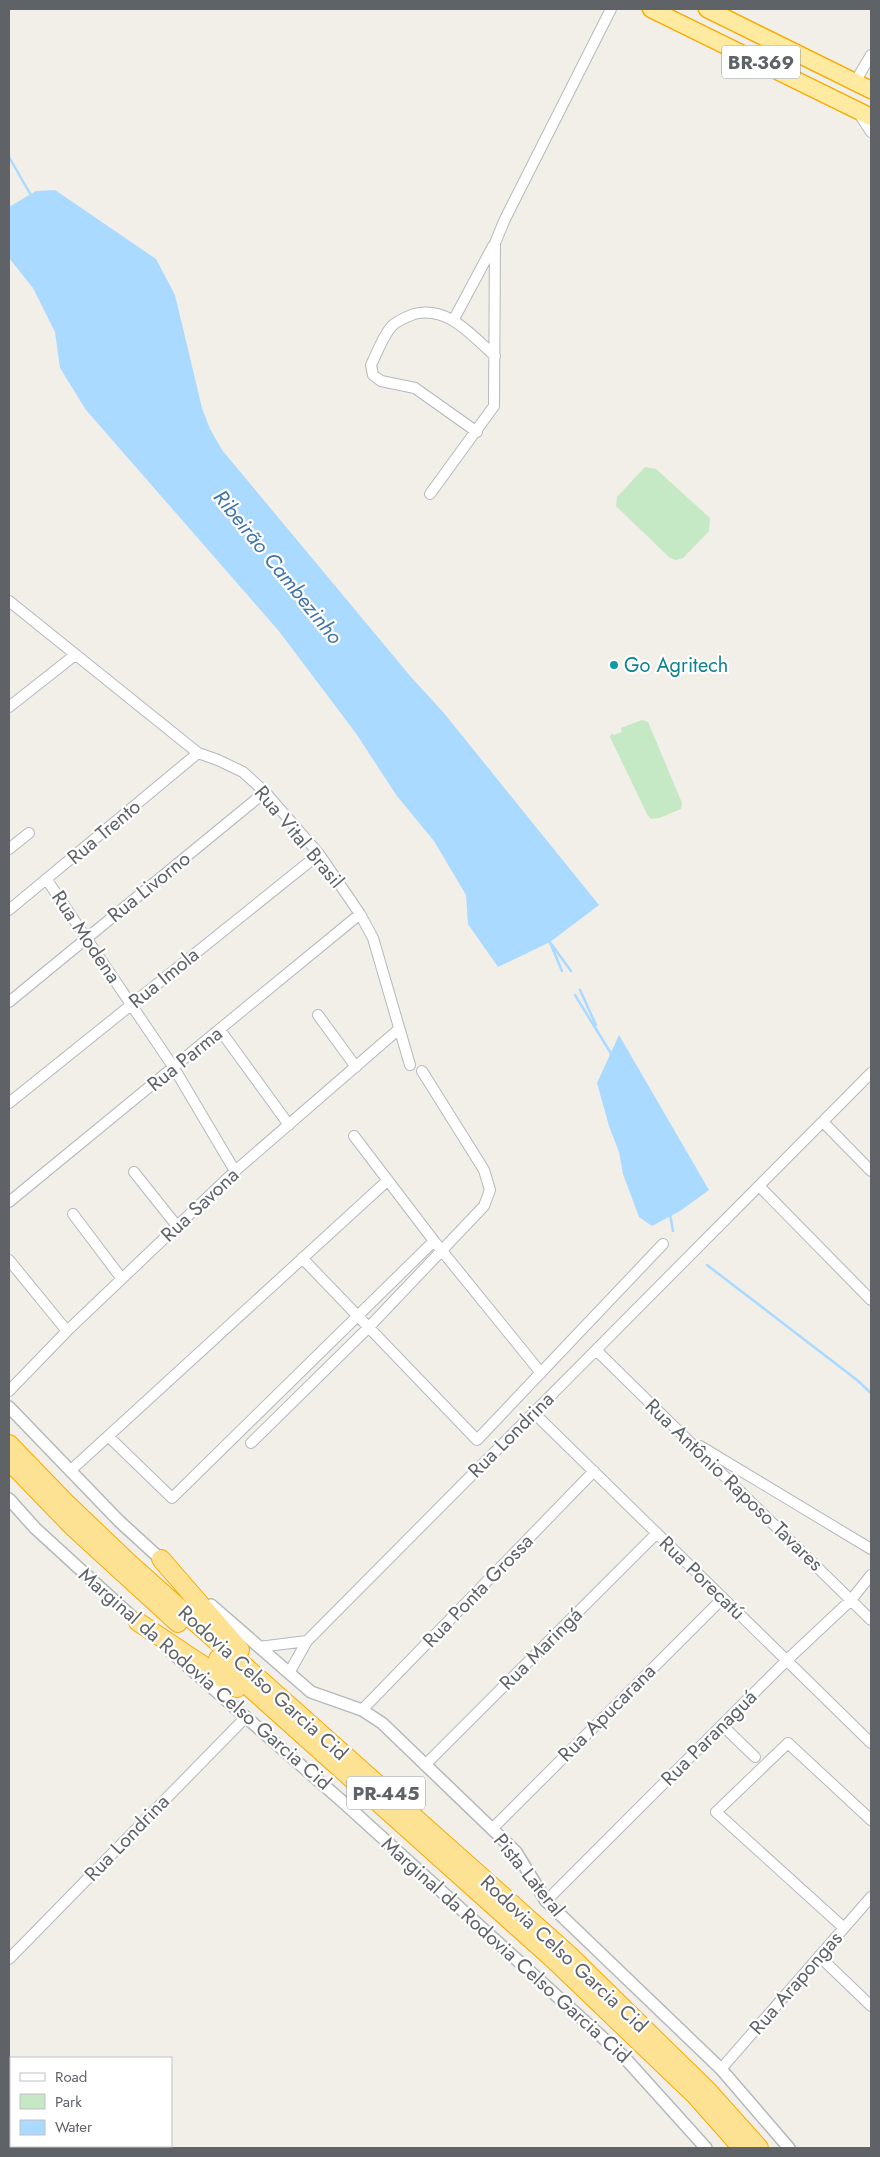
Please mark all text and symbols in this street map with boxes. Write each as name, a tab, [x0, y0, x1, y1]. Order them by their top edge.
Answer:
road number: BR-369	[722, 46, 800, 78]
water label: Ribeirão Cambezinho	[206, 483, 350, 651]
place label: Go Agritech	[624, 651, 728, 680]
marker: Go Agritech	[608, 659, 620, 671]
street label: Rua Vital Brasil	[247, 779, 351, 895]
street label: Rua Trento	[61, 793, 147, 871]
street label: Rua Livorno	[101, 844, 197, 929]
street label: Rua Modena	[44, 885, 128, 989]
street label: Rua Imola	[123, 941, 205, 1015]
street label: Rua Parma	[141, 1020, 229, 1098]
street label: Rua Savona	[155, 1161, 245, 1249]
street label: Rua Londrina	[461, 1385, 561, 1485]
street label: Rua Antônio Raposo Tavares	[638, 1392, 830, 1578]
street label: Rua Ponta Grossa	[416, 1528, 540, 1654]
street label: Rua Porecatú	[652, 1529, 752, 1627]
street label: Marginal da Rodovia Celso Garcia Cid	[74, 1563, 336, 1795]
street label: Rodovia Celso Garcia Cid	[173, 1601, 353, 1765]
street label: Rua Maringá	[493, 1601, 589, 1697]
street label: Rua Apucarana	[551, 1657, 663, 1769]
street label: Rua Paranaguá	[654, 1683, 764, 1793]
road number: PR-445	[347, 1776, 425, 1810]
street label: Rua Londrina	[78, 1788, 176, 1888]
street label: Pista Lateral	[486, 1827, 572, 1923]
street label: Marginal da Rodovia Celso Garcia Cid	[377, 1832, 635, 2068]
street label: Rodovia Celso Garcia Cid	[475, 1870, 653, 2038]
street label: Rua Arapongas	[743, 1925, 849, 2041]
legend	[10, 2057, 172, 2147]
text: Road	[55, 2066, 87, 2088]
text: Park	[55, 2091, 82, 2113]
text: Water	[55, 2116, 93, 2138]

